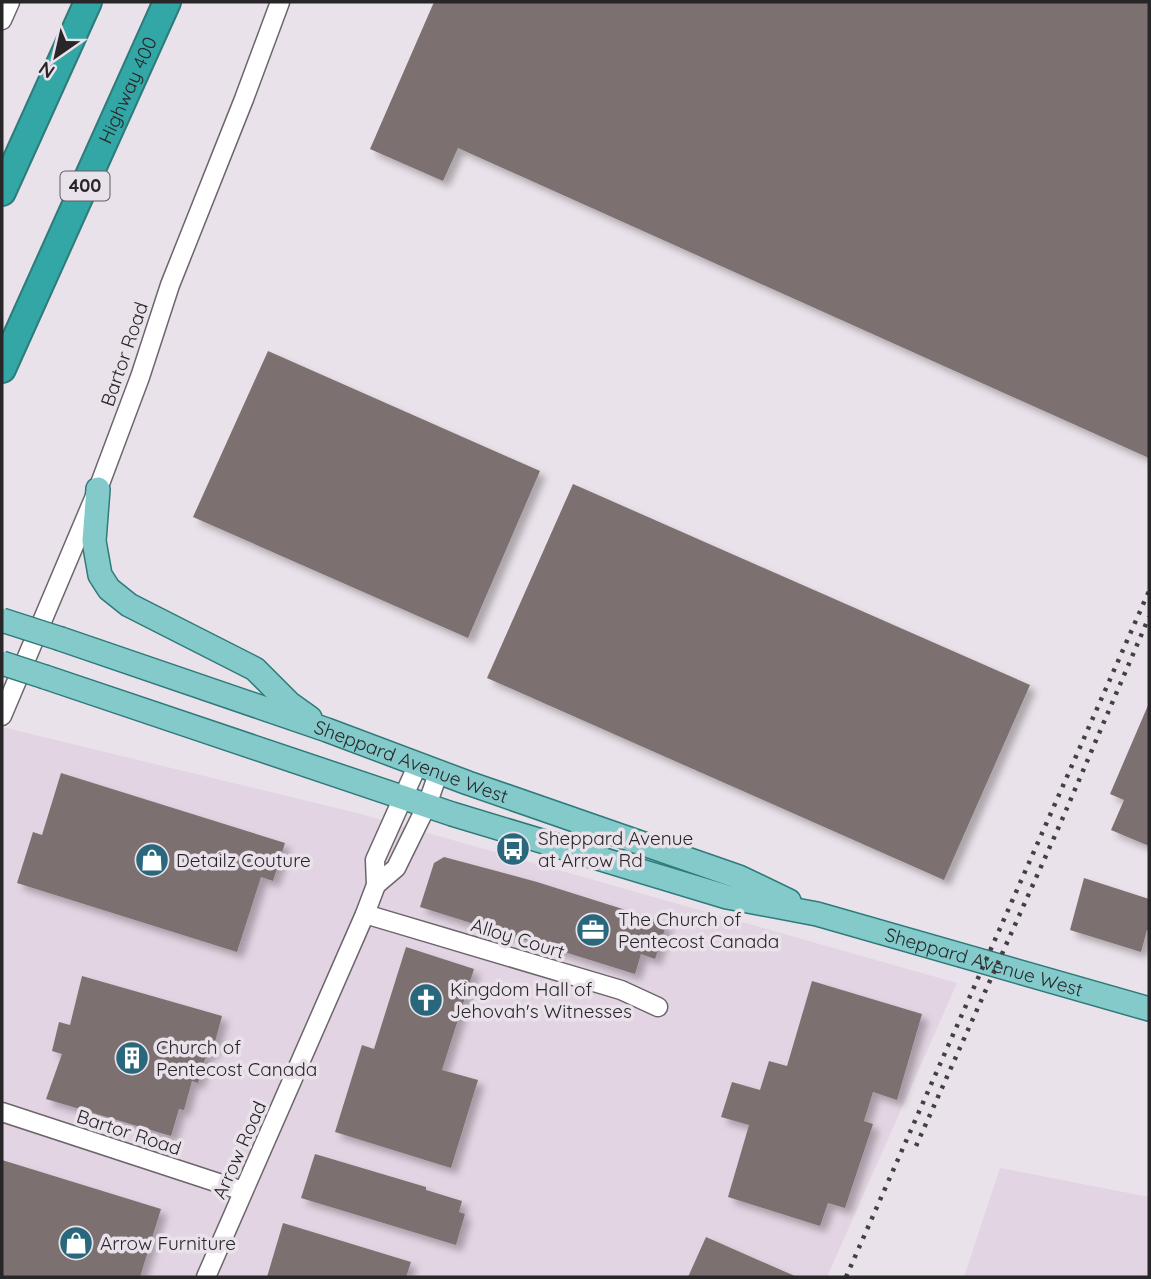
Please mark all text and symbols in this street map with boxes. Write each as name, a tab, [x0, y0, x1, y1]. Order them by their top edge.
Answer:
north arrow	[21, 21, 91, 91]
street label: Highway 400	[93, 33, 162, 147]
text: N	[34, 56, 59, 84]
road number: 400	[60, 172, 110, 201]
street label: Bartor Road	[95, 299, 153, 409]
street label: Sheppard Avenue West	[311, 715, 511, 808]
place label: Sheppard Avenue at Arrow Rd	[538, 826, 693, 872]
bus stop icon: Sheppard Avenue at Arrow Rd	[494, 830, 532, 868]
shop icon: Detailz Couture	[133, 841, 171, 879]
place label: Detailz Couture	[176, 848, 311, 872]
place label: The Church of Pentecost Canada	[618, 907, 779, 953]
office icon: The Church of Pentecost Canada	[574, 911, 612, 949]
street label: Alloy Court	[468, 912, 568, 964]
street label: Sheppard Avenue West	[882, 922, 1086, 1001]
place label: Kingdom Hall of Jehovah's Witnesses	[450, 977, 632, 1023]
church icon: Kingdom Hall of Jehovah's Witnesses	[407, 981, 445, 1019]
place label: Church of Pentecost Canada	[156, 1035, 317, 1081]
building icon: Church of Pentecost Canada	[113, 1039, 151, 1077]
street label: Arrow Road	[207, 1097, 271, 1203]
street label: Bartor Road	[74, 1104, 184, 1160]
shop icon: Arrow Furniture	[57, 1224, 95, 1262]
place label: Arrow Furniture	[100, 1231, 236, 1255]

